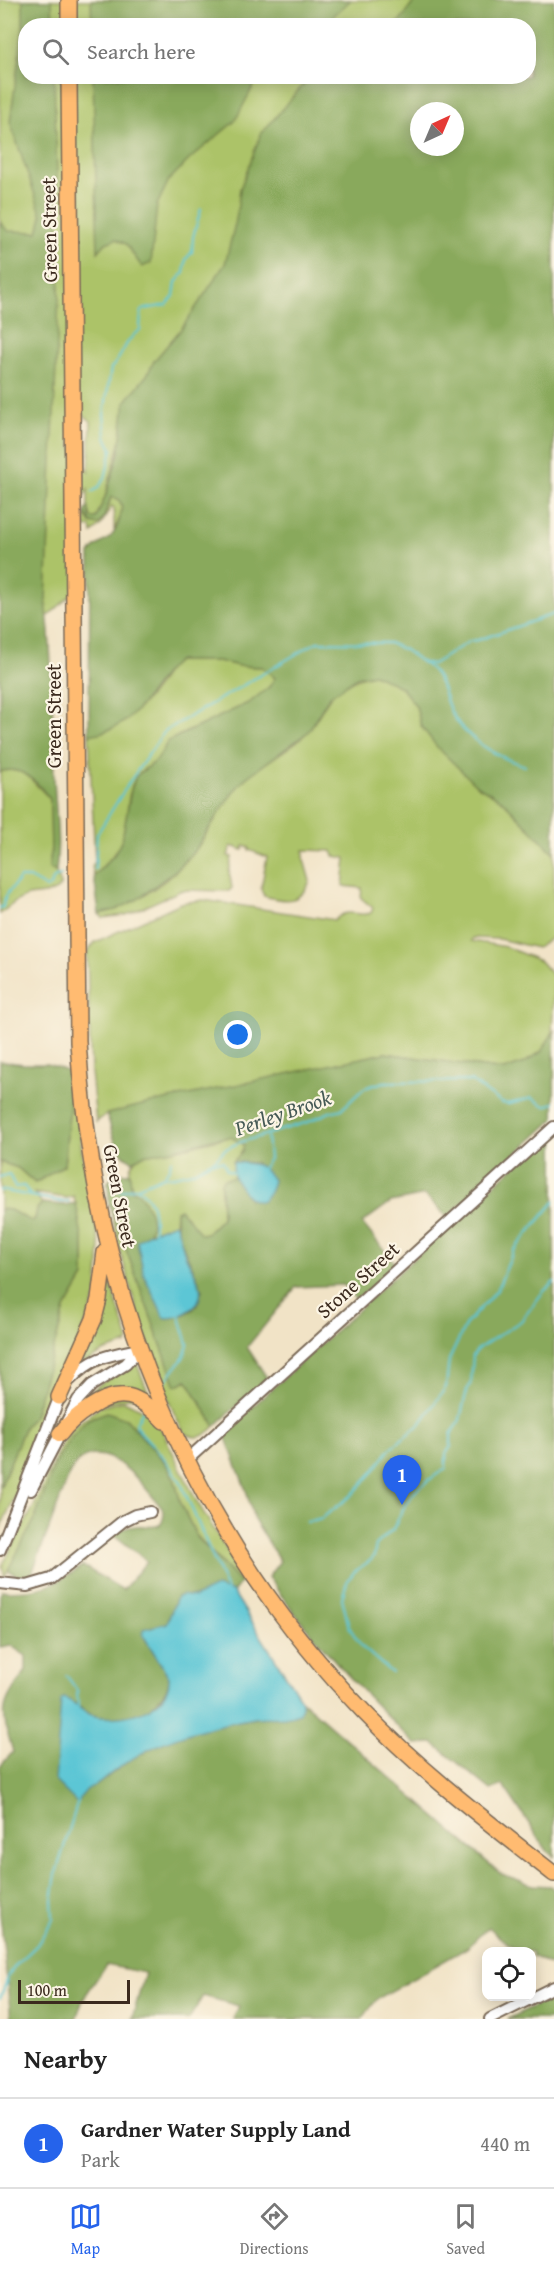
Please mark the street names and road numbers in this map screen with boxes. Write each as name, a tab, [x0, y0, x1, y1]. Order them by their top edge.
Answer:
street label: Green Street	[33, 177, 64, 283]
street label: Green Street	[39, 664, 68, 768]
street label: Green Street	[96, 1142, 145, 1250]
street label: Stone Street	[310, 1235, 406, 1325]

